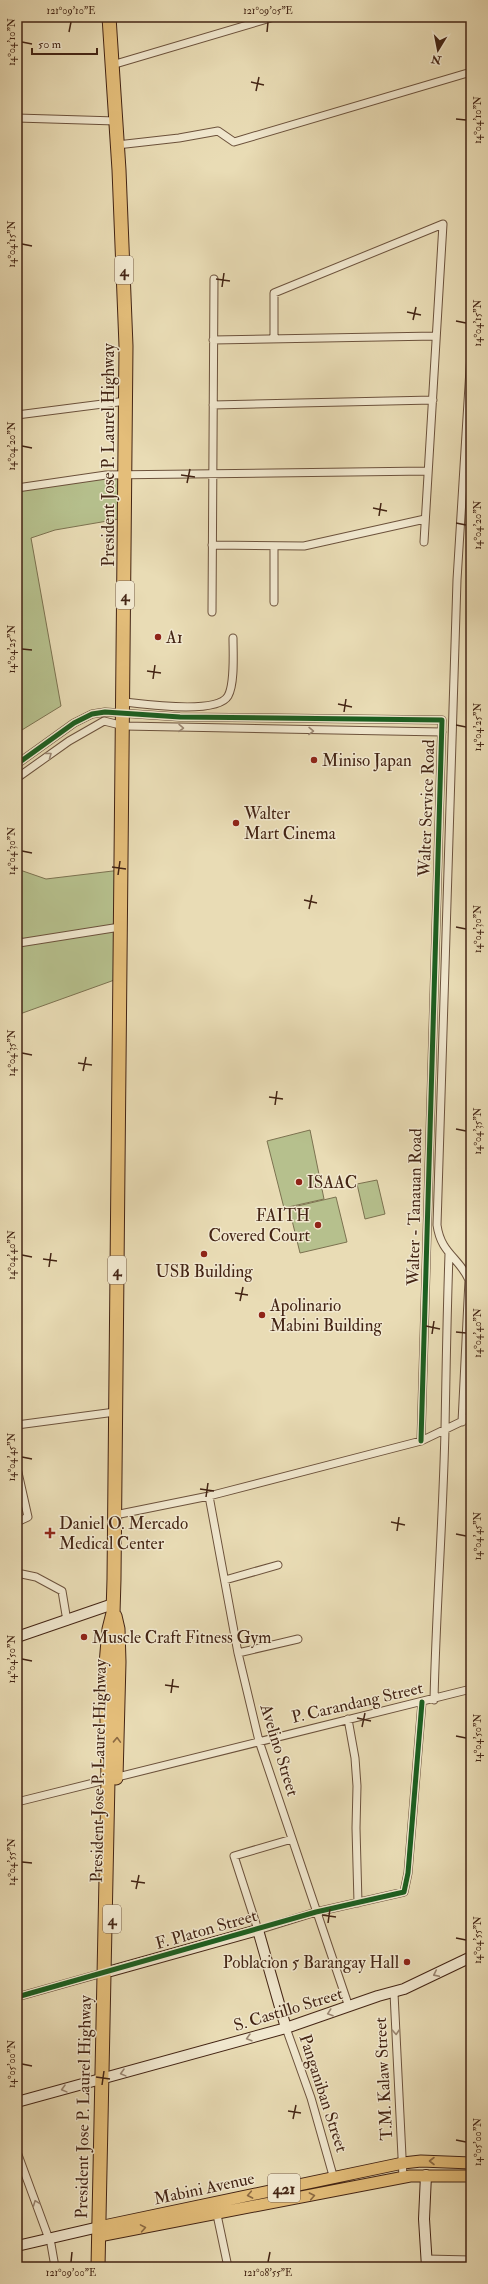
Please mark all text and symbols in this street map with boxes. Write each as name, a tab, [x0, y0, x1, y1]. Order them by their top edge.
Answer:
text: 121°09'10"E	[47, 5, 95, 17]
text: 121°09'05"E	[243, 5, 293, 17]
text: 14°04'10"N	[6, 18, 18, 66]
scale bar	[32, 30, 97, 56]
north arrow	[418, 30, 458, 70]
text: 50 m	[38, 37, 62, 52]
text: N	[429, 52, 443, 67]
text: 14°04'10"N	[472, 96, 484, 144]
text: 14°04'15"N	[6, 221, 18, 267]
road number: 4	[115, 256, 133, 284]
text: 14°04'15"N	[472, 300, 484, 346]
street label: President Jose P. Laurel Highway	[98, 343, 120, 567]
text: 14°04'20"N	[6, 421, 18, 471]
text: 14°04'20"N	[472, 500, 484, 550]
road number: 4	[116, 581, 134, 609]
text: 14°04'25"N	[6, 625, 18, 673]
place label: A1	[165, 627, 183, 648]
marker: A1	[153, 632, 163, 642]
text: 14°04'25"N	[472, 703, 484, 751]
one-way arrow	[178, 723, 184, 732]
one-way arrow	[308, 726, 314, 735]
street label: Walter Service Road	[414, 738, 439, 878]
place label: Miniso Japan	[322, 750, 412, 772]
one-way arrow	[44, 753, 51, 760]
marker: Miniso Japan	[309, 755, 319, 765]
place label: Walter Mart Cinema	[243, 803, 337, 844]
marker: Walter Mart Cinema	[231, 818, 241, 828]
text: 14°04'30"N	[6, 827, 18, 875]
text: 14°04'30"N	[472, 905, 484, 953]
text: 14°04'35"N	[6, 1029, 18, 1077]
text: 14°04'35"N	[472, 1107, 484, 1155]
street label: Walter - Tanauan Road	[403, 1127, 426, 1287]
place label: ISAAC	[307, 1172, 357, 1193]
marker: ISAAC	[294, 1177, 304, 1187]
place label: FAITH Covered Court	[209, 1205, 310, 1246]
marker: FAITH Covered Court	[313, 1220, 323, 1230]
text: 14°04'40"N	[6, 1230, 18, 1280]
marker: USB Building	[199, 1249, 209, 1259]
road number: 4	[108, 1256, 126, 1284]
place label: USB Building	[155, 1261, 253, 1282]
place label: Apolinario Mabini Building	[269, 1295, 382, 1336]
text: 14°04'40"N	[472, 1308, 484, 1358]
marker: Apolinario Mabini Building	[257, 1310, 267, 1320]
text: 14°04'45"N	[6, 1433, 18, 1481]
text: 14°04'45"N	[472, 1512, 484, 1560]
place label: Daniel O. Mercado Medical Center	[59, 1513, 188, 1554]
marker: Daniel O. Mercado Medical Center	[44, 1527, 56, 1539]
place label: Muscle Craft Fitness Gym	[92, 1627, 271, 1649]
marker: Muscle Craft Fitness Gym	[79, 1632, 89, 1642]
text: 14°04'50"N	[6, 1635, 18, 1683]
street label: President Jose P. Laurel Highway	[86, 1659, 112, 1883]
street label: P. Carandang Street	[289, 1677, 425, 1728]
street label: Avelino Street	[255, 1701, 304, 1799]
text: 14°04'50"N	[472, 1714, 484, 1762]
one-way arrow	[113, 1737, 121, 1743]
text: 14°04'55"N	[6, 1838, 18, 1886]
road number: 4	[103, 1905, 121, 1933]
street label: F. Platon Street	[153, 1905, 260, 1954]
text: 14°04'55"N	[472, 1916, 484, 1964]
place label: Poblacion 5 Barangay Hall	[223, 1952, 400, 1974]
marker: Poblacion 5 Barangay Hall	[402, 1957, 412, 1967]
one-way arrow	[433, 1970, 440, 1977]
street label: S. Castillo Street	[231, 1983, 346, 2036]
street label: President Jose P. Laurel Highway	[71, 1995, 97, 2219]
one-way arrow	[327, 2008, 334, 2017]
street label: T.M. Kalaw Street	[370, 2016, 397, 2141]
one-way arrow	[391, 2029, 400, 2035]
street label: Panganiban Street	[295, 2032, 353, 2155]
one-way arrow	[245, 2034, 252, 2042]
text: 14°05'00"N	[6, 2040, 18, 2088]
one-way arrow	[120, 2069, 127, 2077]
one-way arrow	[61, 2084, 68, 2093]
text: 14°05'00"N	[472, 2118, 484, 2166]
one-way arrow	[429, 2157, 435, 2165]
street label: Mabini Avenue	[152, 2168, 256, 2209]
road number: 421	[268, 2174, 300, 2202]
one-way arrow	[246, 2191, 253, 2199]
one-way arrow	[309, 2192, 315, 2200]
one-way arrow	[32, 2199, 40, 2206]
one-way arrow	[140, 2224, 146, 2233]
text: 121°09'00"E	[46, 2267, 96, 2279]
text: 121°08'55"E	[244, 2267, 292, 2279]

